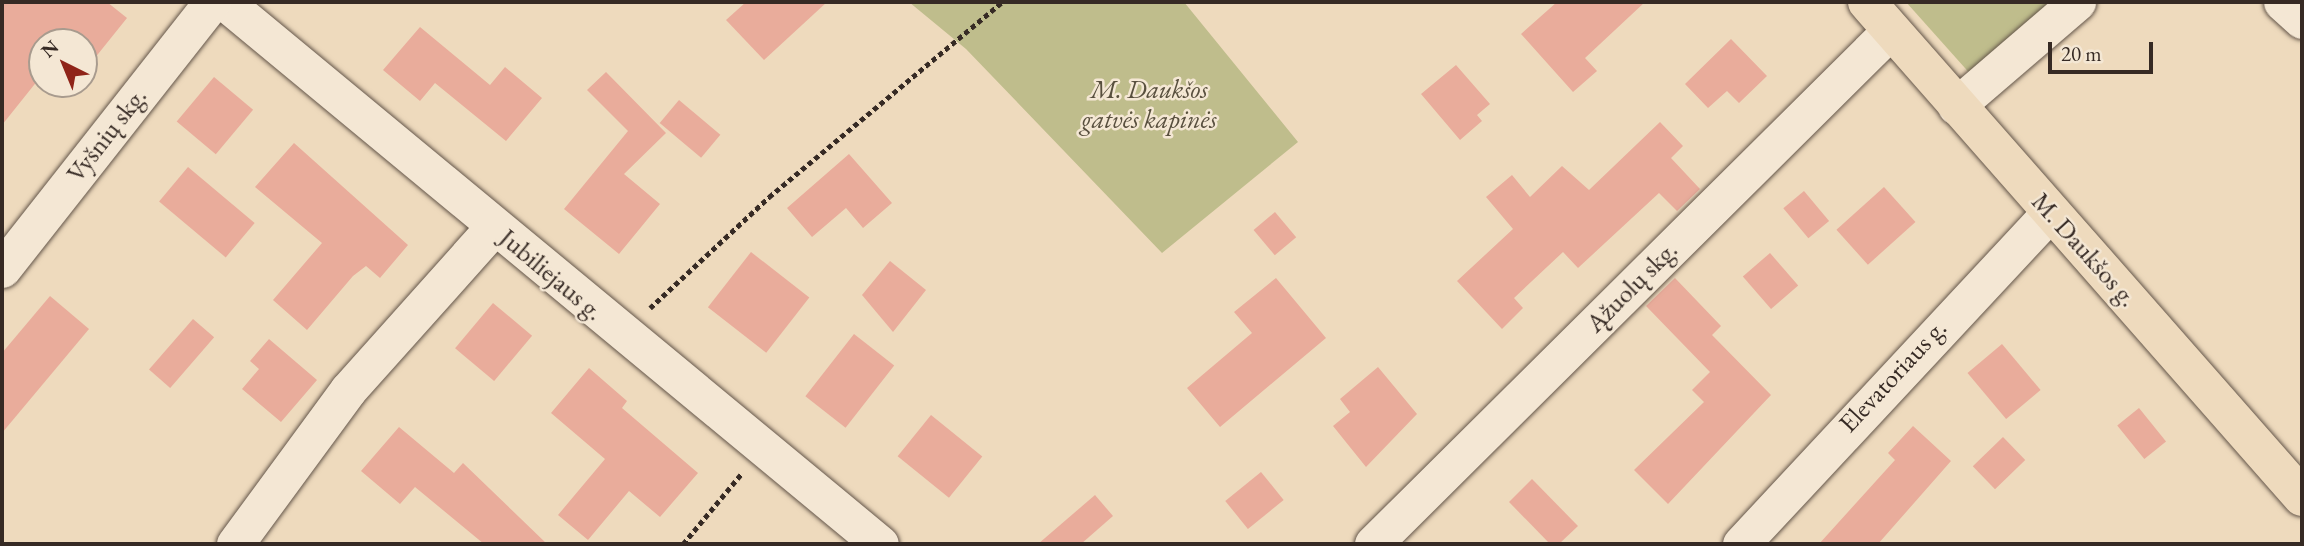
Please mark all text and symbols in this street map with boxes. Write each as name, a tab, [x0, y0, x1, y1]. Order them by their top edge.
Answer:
north arrow	[28, 28, 98, 98]
scale bar	[2052, 28, 2157, 72]
text: N	[36, 34, 64, 63]
text: 20 m	[2061, 40, 2102, 67]
park label: M. Daukšos gatvės kapinės	[1081, 74, 1217, 136]
street label: Vyšnių skg.	[60, 81, 154, 189]
street label: M. Daukšos g.	[2025, 187, 2143, 313]
street label: Jubiliejaus g.	[493, 223, 609, 327]
street label: Ąžuolų skg.	[1580, 235, 1684, 339]
street label: Elevatoriaus g.	[1833, 313, 1953, 439]

